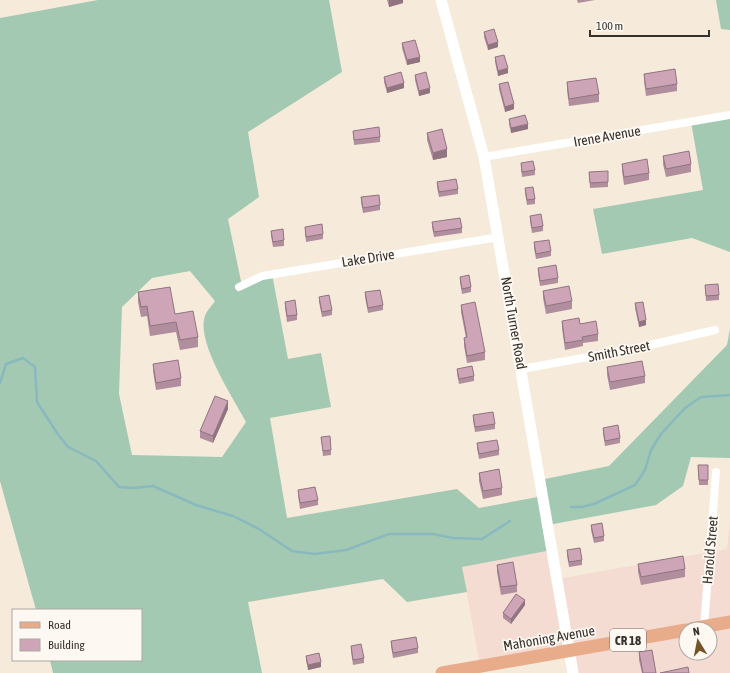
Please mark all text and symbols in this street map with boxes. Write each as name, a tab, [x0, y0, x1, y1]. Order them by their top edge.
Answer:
scale bar	[590, 12, 709, 38]
text: 100 m	[596, 19, 623, 33]
street label: Irene Avenue	[572, 122, 642, 150]
street label: Lake Drive	[340, 246, 396, 270]
street label: North Turner Road	[498, 275, 530, 371]
street label: Smith Street	[587, 337, 651, 365]
street label: Harold Street	[699, 515, 721, 585]
legend	[12, 609, 142, 661]
text: Road	[48, 618, 71, 632]
north arrow	[678, 621, 718, 661]
street label: Mahoning Avenue	[502, 622, 596, 654]
text: N	[692, 625, 701, 638]
road number: CR 18	[610, 629, 646, 651]
text: Building	[48, 638, 86, 652]

